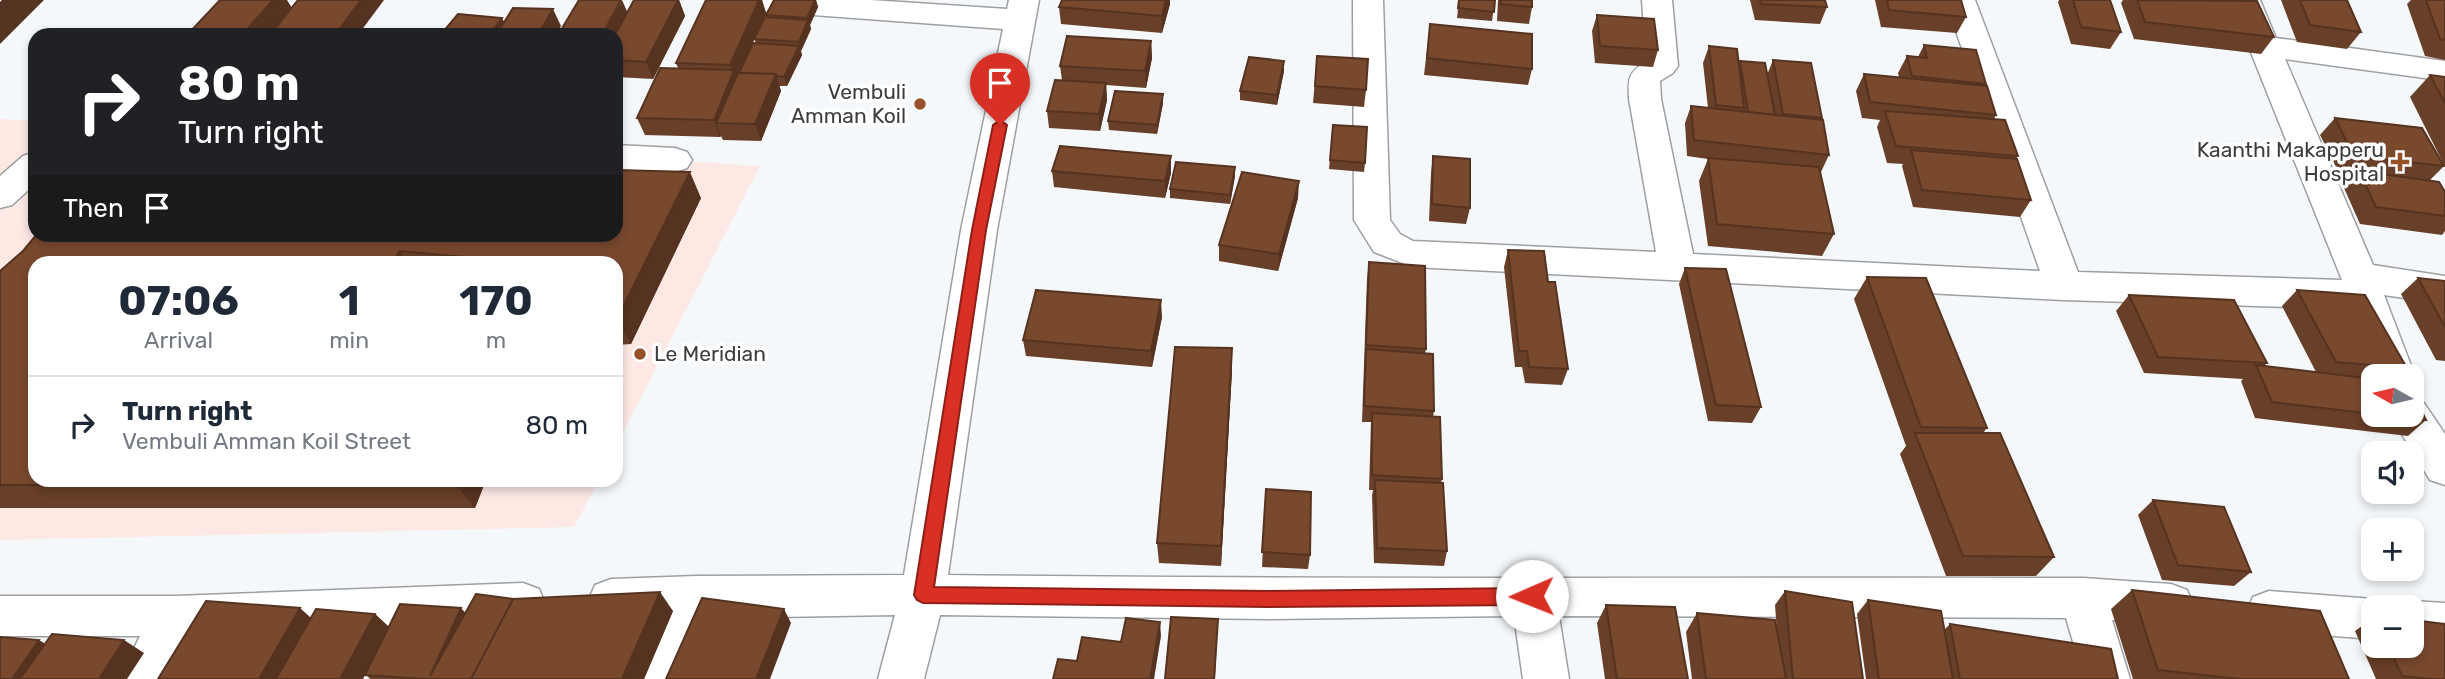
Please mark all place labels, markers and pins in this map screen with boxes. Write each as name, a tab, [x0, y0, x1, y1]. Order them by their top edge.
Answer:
pin	[970, 53, 1030, 125]
place label: Vembuli Amman Koil	[791, 79, 906, 128]
marker: Vembuli Amman Koil	[912, 96, 928, 112]
place label: Kaanthi Makapperu Hospital	[2197, 137, 2384, 186]
marker: Kaanthi Makapperu Hospital	[2390, 152, 2410, 172]
place label: Le Meridian	[654, 341, 766, 366]
marker: Le Meridian	[632, 346, 648, 362]

